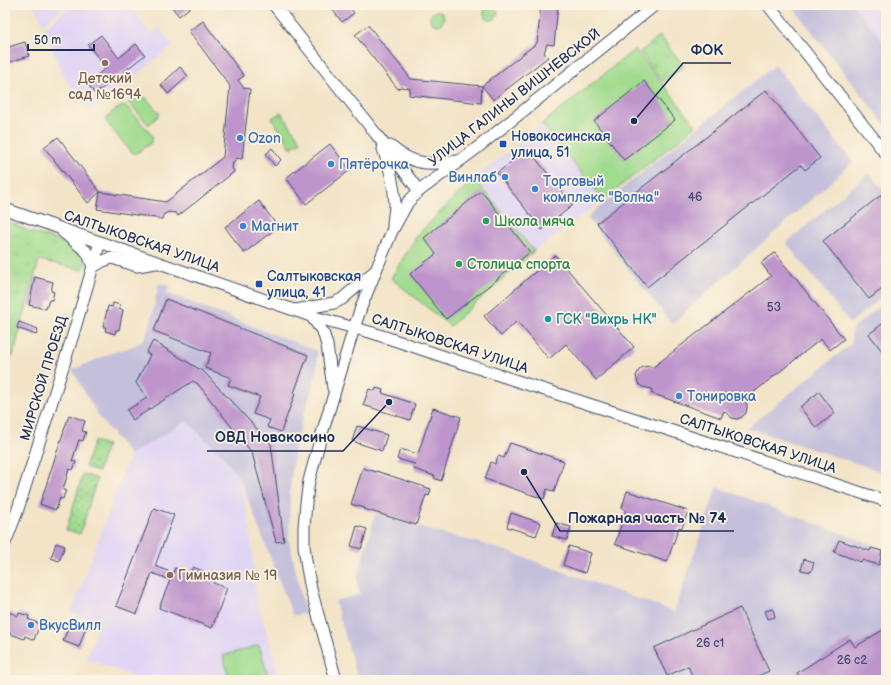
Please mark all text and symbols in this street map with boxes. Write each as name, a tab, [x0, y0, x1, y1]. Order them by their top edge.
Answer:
street label: УЛИЦА ГАЛИНЫ ВИШНЕВСКОЙ	[425, 25, 604, 170]
scale bar	[28, 26, 94, 52]
text: 50 m	[34, 33, 61, 48]
callout: ФОК	[683, 36, 731, 63]
text: ФОК	[691, 41, 724, 60]
marker: Детский сад №1694	[100, 58, 110, 68]
place label: Детский сад №1694	[68, 70, 142, 103]
place label: Новокосинская улица, 51	[511, 128, 611, 161]
place label: Ozon	[248, 130, 281, 147]
marker: Ozon	[235, 133, 245, 143]
marker: Новокосинская улица, 51	[498, 139, 508, 149]
place label: Пятёрочка	[339, 156, 410, 173]
marker: Пятёрочка	[326, 159, 336, 169]
place label: Винлаб	[448, 169, 497, 186]
marker: Винлаб	[500, 172, 510, 182]
place label: Торговый комплекс "Волна"	[543, 173, 659, 206]
marker: Торговый комплекс "Волна"	[530, 184, 540, 194]
house number: 46	[688, 190, 702, 205]
street label: САЛТЫКОВСКАЯ УЛИЦА	[62, 207, 222, 276]
place label: Школа мяча	[494, 213, 575, 230]
marker: Школа мяча	[481, 216, 491, 226]
place label: Магнит	[251, 218, 299, 235]
marker: Магнит	[238, 221, 248, 231]
place label: Столица спорта	[467, 256, 571, 273]
marker: Столица спорта	[454, 259, 464, 269]
place label: Салтыковская улица, 41	[267, 268, 361, 301]
marker: Салтыковская улица, 41	[254, 279, 264, 289]
house number: 53	[767, 300, 781, 315]
street label: САЛТЫКОВСКАЯ УЛИЦА	[369, 310, 531, 377]
place label: ГСК "Вихрь НК"	[556, 311, 657, 328]
street label: МИРСКОЙ ПРОЕЗД	[16, 313, 71, 443]
marker: ГСК "Вихрь НК"	[543, 314, 553, 324]
place label: Тонировка	[687, 388, 757, 405]
marker: Тонировка	[674, 391, 684, 401]
street label: САЛТЫКОВСКАЯ УЛИЦА	[677, 410, 839, 477]
callout: ОВД Новокосино	[207, 424, 343, 451]
text: ОВД Новокосино	[215, 428, 335, 447]
callout: Пожарная часть № 74	[560, 504, 734, 531]
text: Пожарная часть № 74	[568, 509, 726, 528]
place label: Гимназия № 19	[178, 567, 277, 584]
marker: Гимназия № 19	[165, 570, 175, 580]
place label: ВкусВилл	[39, 617, 101, 634]
marker: ВкусВилл	[26, 620, 36, 630]
house number: 26 с1	[696, 636, 724, 651]
house number: 26 с2	[837, 653, 867, 668]

